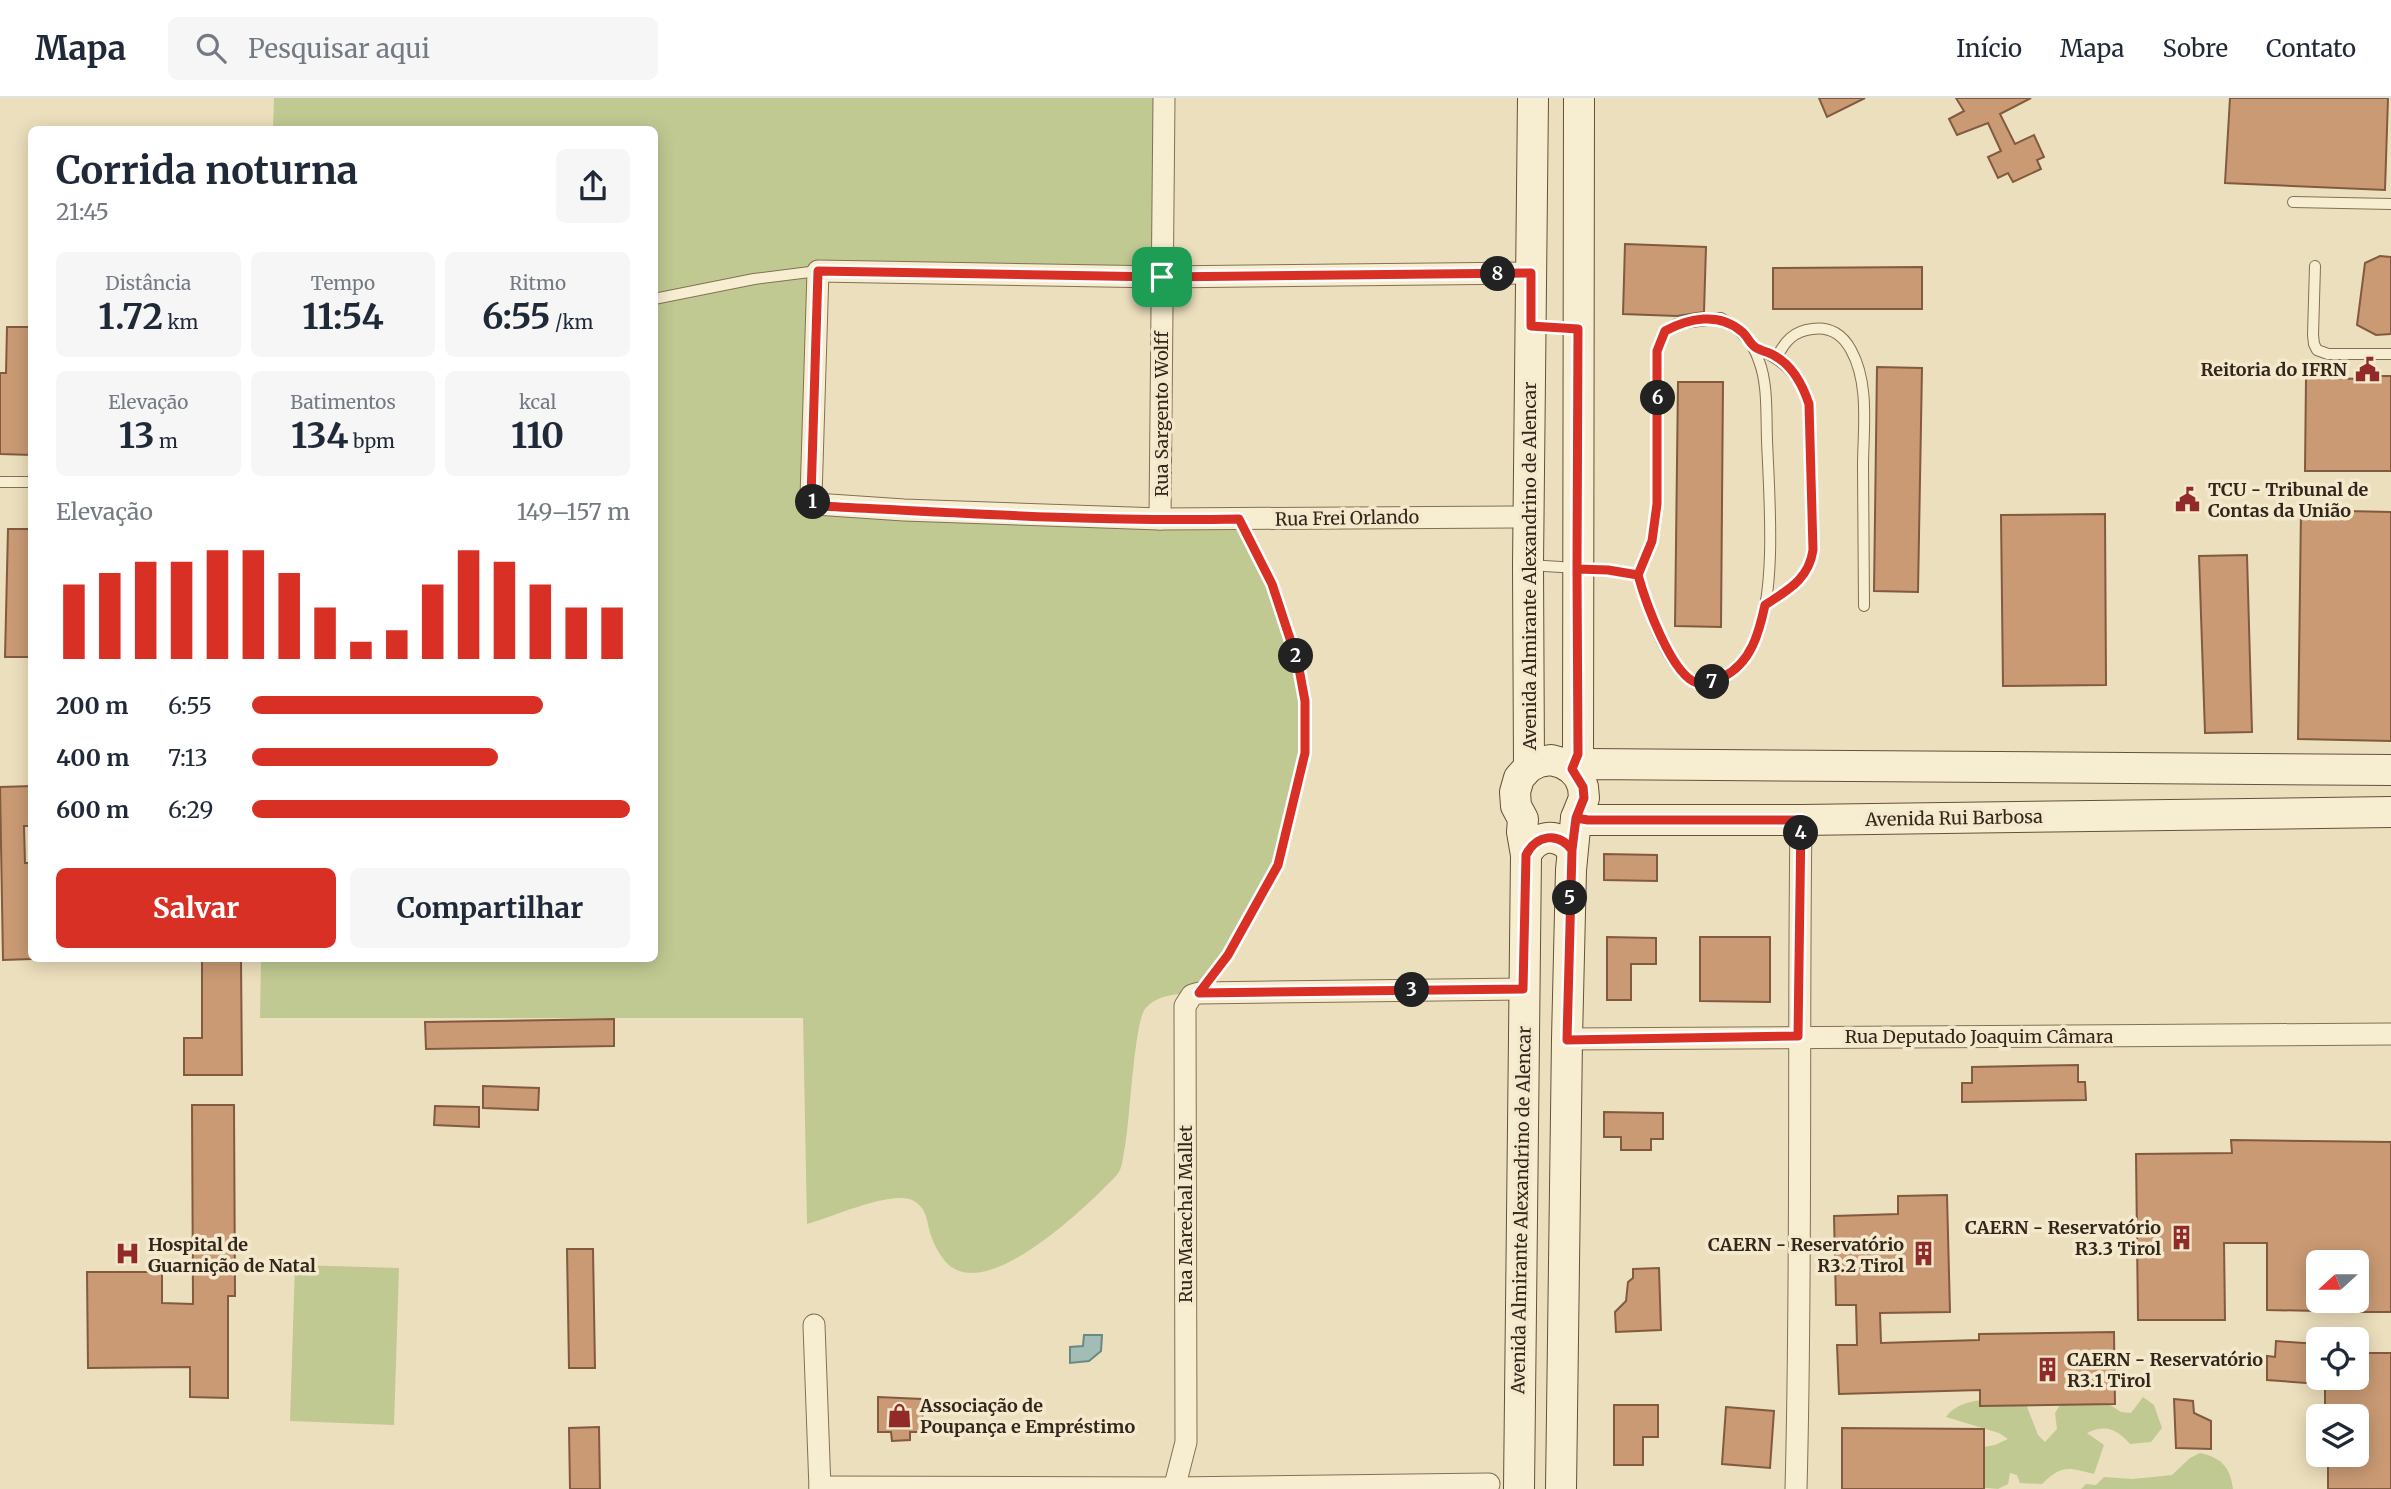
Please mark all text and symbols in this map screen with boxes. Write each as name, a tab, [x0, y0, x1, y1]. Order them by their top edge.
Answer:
search box	[168, 17, 658, 80]
text: Mapa	[35, 28, 126, 69]
icon: search	[192, 29, 230, 67]
text: Pesquisar aqui	[248, 32, 430, 65]
text: Início	[1956, 33, 2022, 64]
text: Mapa	[2060, 33, 2124, 64]
text: Sobre	[2162, 33, 2228, 64]
text: Contato	[2266, 33, 2356, 64]
text: Corrida noturna	[56, 147, 358, 194]
button: share	[556, 149, 630, 223]
text: 21:45	[56, 197, 109, 226]
pin	[1132, 247, 1192, 307]
pin: 8	[1480, 256, 1516, 292]
icon: arrive	[1143, 258, 1181, 296]
text: 8	[1492, 261, 1503, 285]
text: Distância	[105, 271, 191, 295]
text: Tempo	[311, 271, 375, 295]
text: Ritmo	[509, 271, 566, 295]
text: 1.72	[98, 295, 163, 339]
text: 11:54	[302, 295, 384, 339]
text: 6:55	[482, 295, 551, 339]
text: km	[163, 310, 198, 334]
text: /km	[551, 310, 593, 334]
street label: Rua Sargento Wolff	[1150, 330, 1173, 497]
public building icon: Reitoria do IFRN	[2353, 355, 2381, 383]
place label: Reitoria do IFRN	[2200, 358, 2347, 381]
pin: 6	[1640, 380, 1676, 416]
street label: Avenida Almirante Alexandrino de Alencar	[1518, 382, 1541, 751]
text: 6	[1652, 385, 1663, 409]
text: Elevação	[108, 390, 188, 414]
text: Batimentos	[290, 390, 396, 414]
text: kcal	[519, 390, 556, 414]
text: 13	[119, 414, 154, 458]
text: 134	[291, 414, 348, 458]
text: 110	[511, 414, 564, 458]
text: m	[154, 429, 178, 453]
text: bpm	[348, 429, 395, 453]
place label: TCU - Tribunal de Contas da União	[2208, 478, 2369, 522]
pin: 1	[796, 484, 830, 520]
public building icon: TCU - Tribunal de Contas da União	[2174, 485, 2202, 513]
text: 1	[808, 489, 817, 513]
text: Elevação	[56, 497, 153, 526]
text: 149–157 m	[517, 497, 630, 526]
street label: Rua Frei Orlando	[1275, 505, 1419, 531]
pin: 2	[1278, 638, 1314, 674]
text: 2	[1290, 643, 1301, 667]
pin: 7	[1694, 664, 1730, 700]
text: 7	[1706, 669, 1717, 693]
text: 200 m	[56, 691, 128, 720]
text: 6:55	[168, 691, 212, 720]
text: 400 m	[56, 743, 130, 772]
text: 7:13	[168, 743, 208, 772]
text: 600 m	[56, 795, 129, 824]
text: 6:29	[168, 795, 213, 824]
street label: Avenida Rui Barbosa	[1864, 805, 2043, 831]
pin: 4	[1784, 816, 1818, 850]
text: 4	[1794, 820, 1807, 844]
button: Salvar	[56, 868, 336, 948]
button: Compartilhar	[350, 868, 630, 948]
pin: 5	[1552, 880, 1588, 916]
text: 5	[1564, 885, 1575, 909]
pin: 3	[1394, 972, 1430, 1008]
text: 3	[1406, 977, 1417, 1001]
street label: Rua Deputado Joaquim Câmara	[1845, 1025, 2114, 1048]
street label: Avenida Almirante Alexandrino de Alencar	[1506, 1026, 1536, 1395]
street label: Rua Marechal Mallet	[1174, 1125, 1197, 1303]
place label: CAERN - Reservatório R3.3 Tirol	[1965, 1216, 2161, 1260]
building icon: CAERN - Reservatório R3.3 Tirol	[2167, 1223, 2195, 1251]
place label: Hospital de Guarnição de Natal	[148, 1233, 316, 1277]
place label: CAERN - Reservatório R3.2 Tirol	[1708, 1233, 1904, 1277]
hospital icon: Hospital de Guarnição de Natal	[114, 1240, 142, 1268]
building icon: CAERN - Reservatório R3.2 Tirol	[1910, 1240, 1938, 1268]
north arrow	[2306, 1250, 2370, 1312]
map controls	[2306, 1250, 2369, 1467]
button: locate	[2306, 1327, 2369, 1390]
place label: CAERN - Reservatório R3.1 Tirol	[2067, 1348, 2263, 1392]
building icon: CAERN - Reservatório R3.1 Tirol	[2033, 1355, 2061, 1383]
place label: Associação de Poupança e Empréstimo	[919, 1394, 1135, 1438]
shop icon: Associação de Poupança e Empréstimo	[886, 1401, 914, 1429]
button: layers	[2306, 1404, 2369, 1467]

